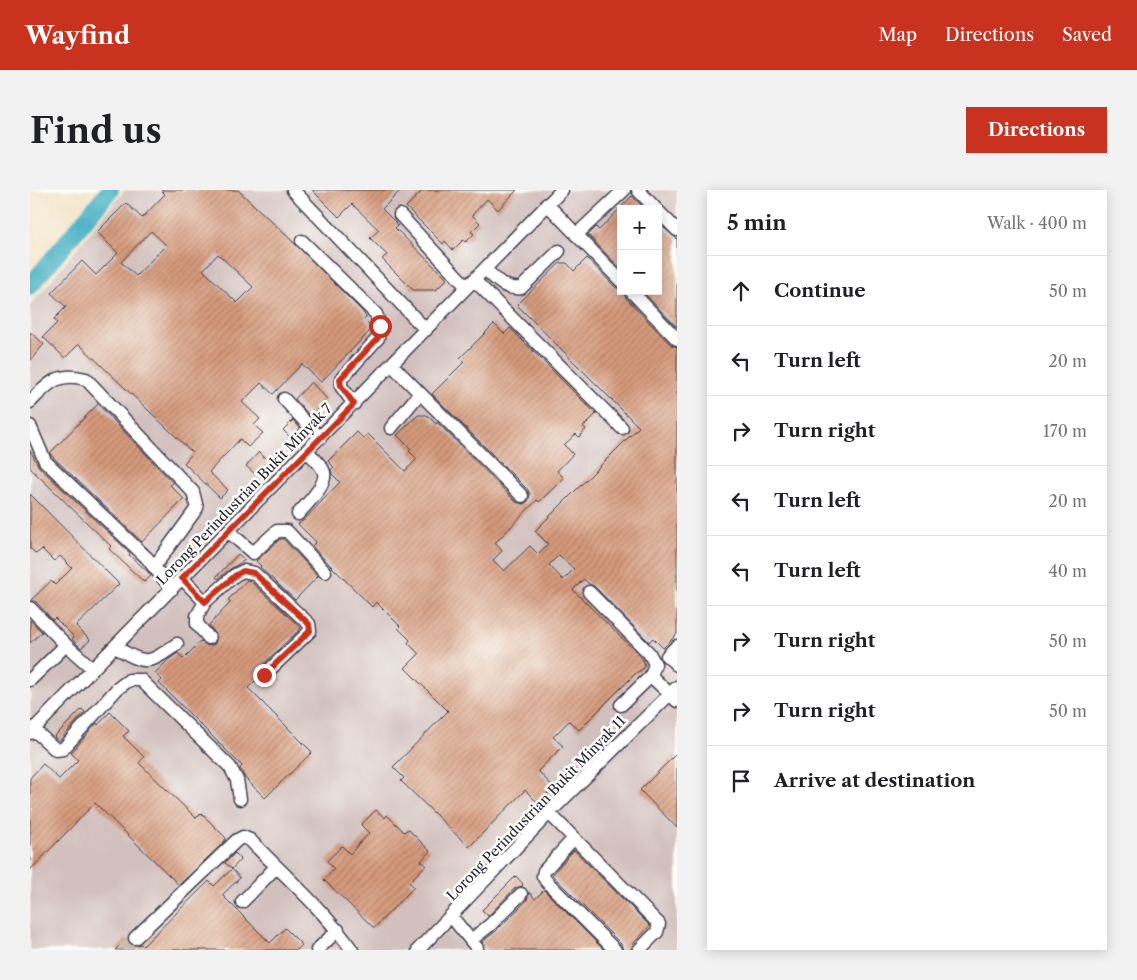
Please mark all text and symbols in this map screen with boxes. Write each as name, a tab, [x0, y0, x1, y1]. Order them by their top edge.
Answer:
text: Wayfind	[25, 21, 130, 50]
text: Map	[878, 24, 917, 46]
text: Directions	[945, 24, 1034, 46]
text: Saved	[1062, 24, 1112, 46]
button: Directions	[966, 107, 1107, 153]
text: Find us	[30, 109, 162, 152]
map controls	[617, 205, 662, 295]
button: +	[617, 205, 662, 250]
text: 5 min	[727, 210, 787, 235]
text: Walk · 400 m	[987, 213, 1087, 233]
button: −	[617, 250, 662, 295]
icon: ahead	[727, 277, 755, 305]
text: Continue	[774, 279, 866, 302]
text: 50 m	[1049, 281, 1087, 301]
route start	[369, 315, 392, 338]
icon: left	[727, 347, 755, 375]
text: Turn left	[774, 349, 861, 372]
text: 20 m	[1048, 351, 1087, 371]
street label: Lorong Perindustrian Bukit Minyak 7	[152, 399, 336, 588]
icon: right	[727, 417, 755, 445]
text: Turn right	[774, 419, 875, 442]
text: 170 m	[1043, 421, 1087, 441]
icon: left	[727, 487, 755, 515]
text: Turn left	[774, 489, 861, 512]
text: 20 m	[1048, 491, 1087, 511]
icon: left	[727, 557, 755, 585]
text: Turn left	[774, 559, 861, 582]
text: 40 m	[1048, 561, 1087, 581]
icon: right	[727, 627, 755, 655]
text: Turn right	[774, 629, 875, 652]
text: 50 m	[1049, 631, 1087, 651]
route end	[253, 664, 276, 687]
icon: right	[727, 697, 755, 725]
text: Turn right	[774, 699, 875, 722]
text: 50 m	[1049, 701, 1087, 721]
street label: Lorong Perindustrian Bukit Minyak 11	[443, 712, 629, 904]
icon: arrive	[727, 767, 755, 795]
text: Arrive at destination	[774, 769, 975, 792]

